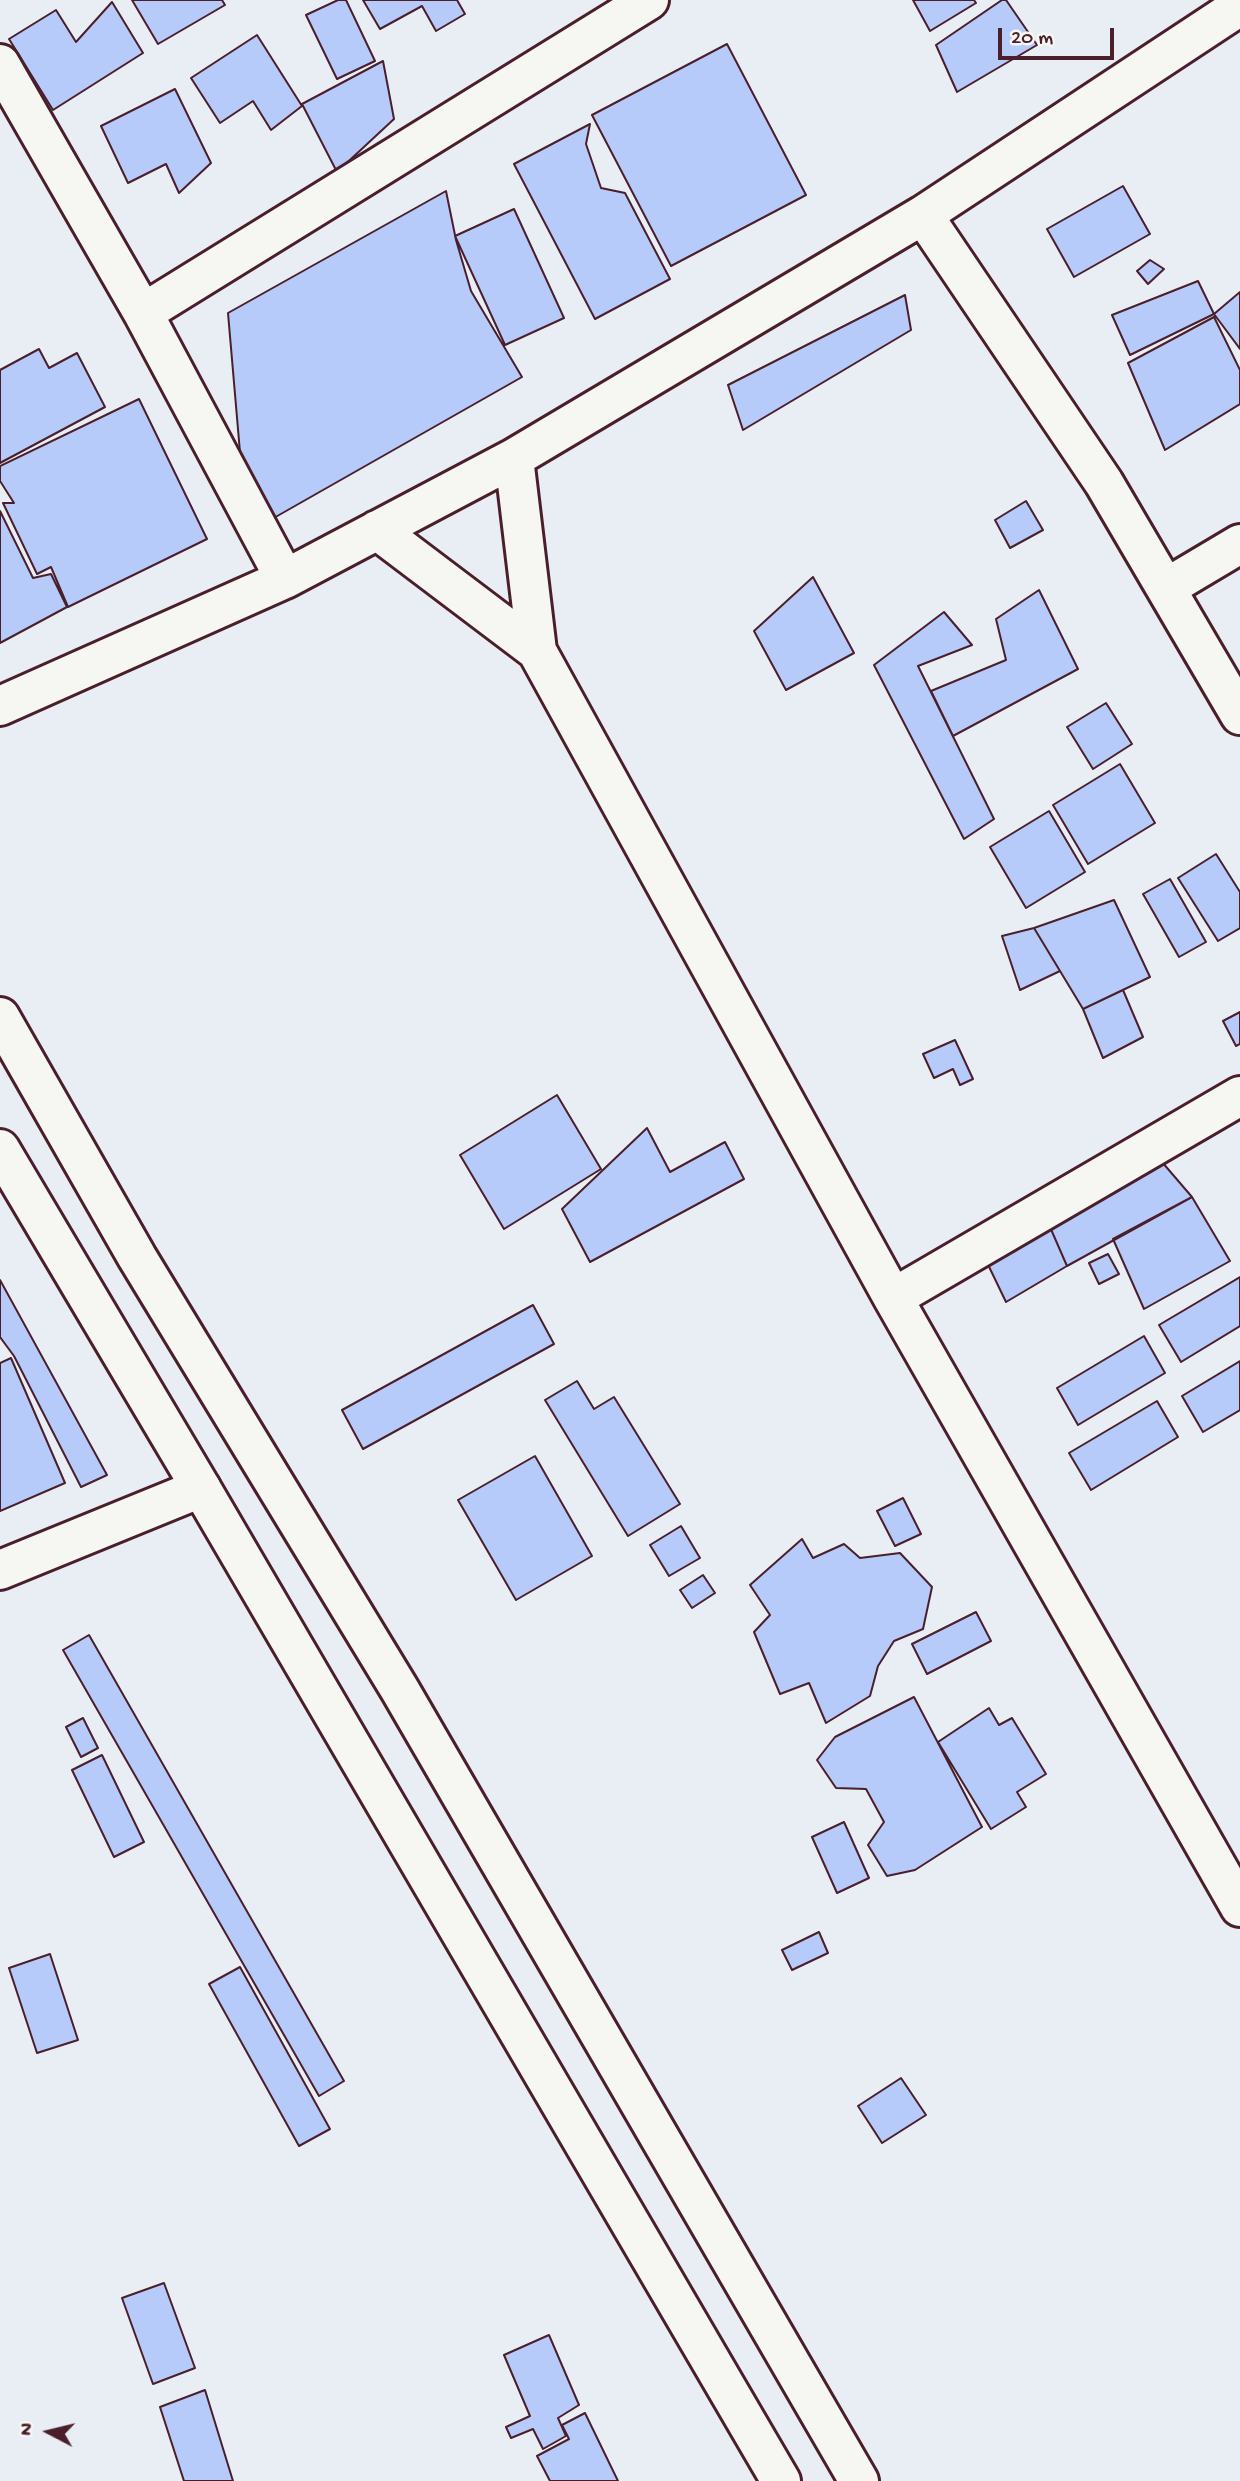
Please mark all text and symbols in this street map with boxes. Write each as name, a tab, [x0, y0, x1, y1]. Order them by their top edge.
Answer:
scale bar	[1002, 14, 1118, 58]
text: 20 m	[1011, 27, 1053, 52]
north arrow	[14, 2397, 84, 2467]
text: N	[15, 2422, 40, 2437]

